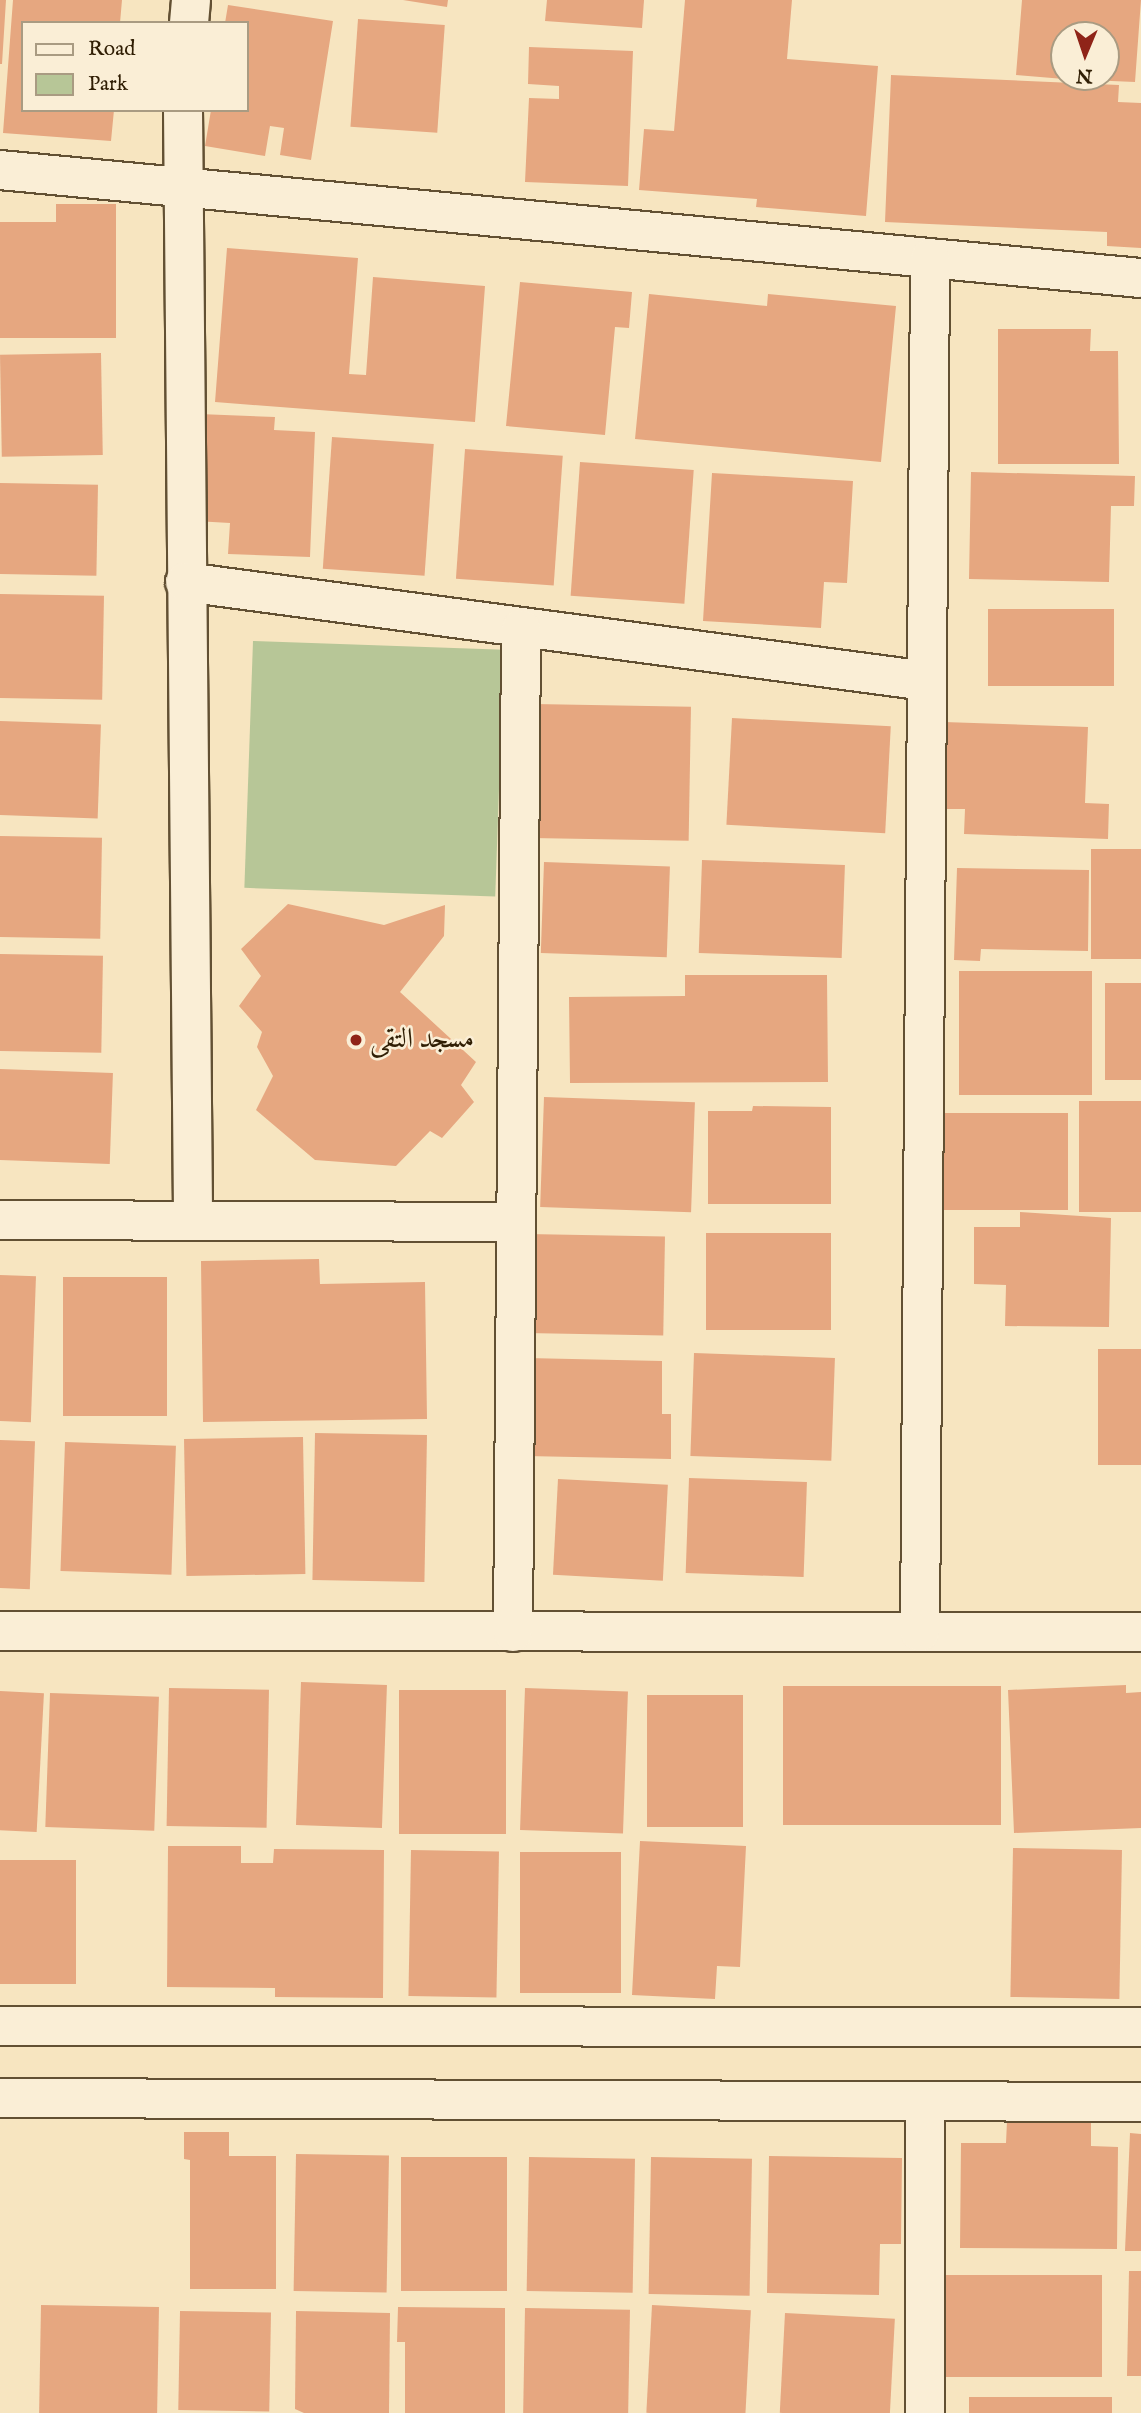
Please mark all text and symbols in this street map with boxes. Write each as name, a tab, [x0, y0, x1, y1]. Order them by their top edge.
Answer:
legend	[21, 21, 248, 112]
north arrow	[1050, 21, 1120, 91]
text: Road	[88, 36, 135, 63]
text: N	[1076, 63, 1093, 87]
text: Park	[88, 71, 128, 98]
place label: مسجد التقى	[370, 1023, 474, 1057]
marker: مسجد التقى	[348, 1032, 364, 1048]

